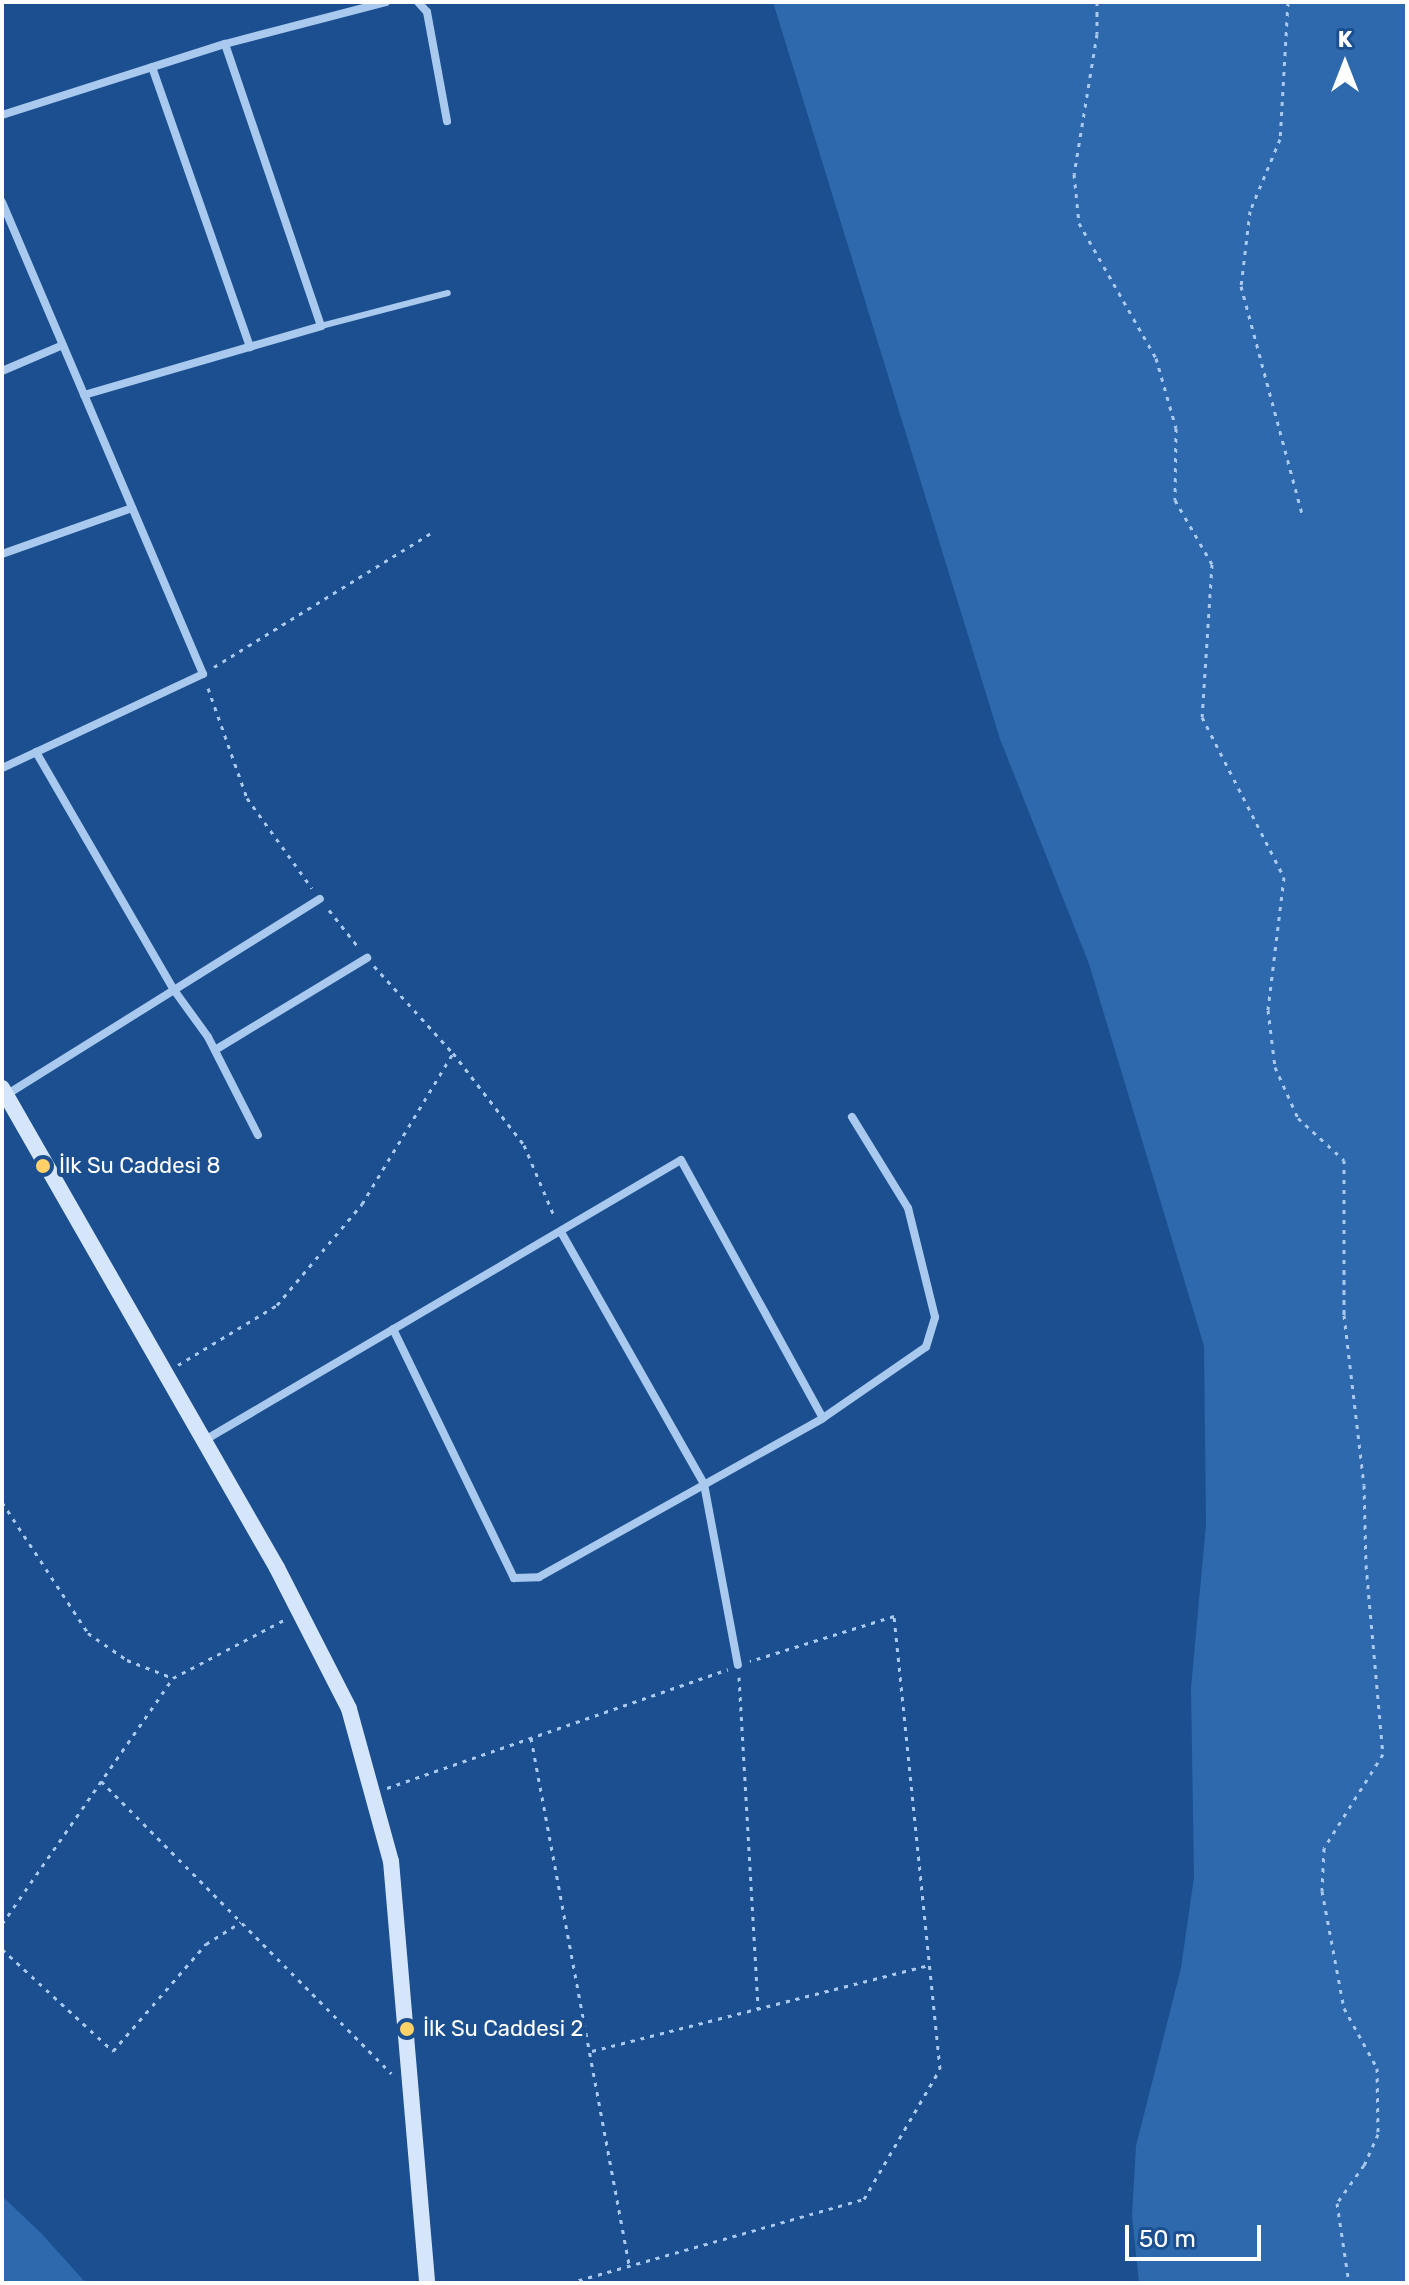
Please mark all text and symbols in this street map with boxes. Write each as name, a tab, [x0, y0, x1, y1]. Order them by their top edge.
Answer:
north arrow	[1305, 24, 1385, 104]
text: K	[1338, 26, 1352, 53]
place label: İlk Su Caddesi 8	[59, 1153, 221, 1179]
marker: İlk Su Caddesi 8	[34, 1157, 52, 1175]
place label: İlk Su Caddesi 2	[423, 2016, 584, 2042]
marker: İlk Su Caddesi 2	[398, 2020, 416, 2038]
scale bar	[1129, 2209, 1265, 2259]
text: 50 m	[1139, 2225, 1196, 2253]

